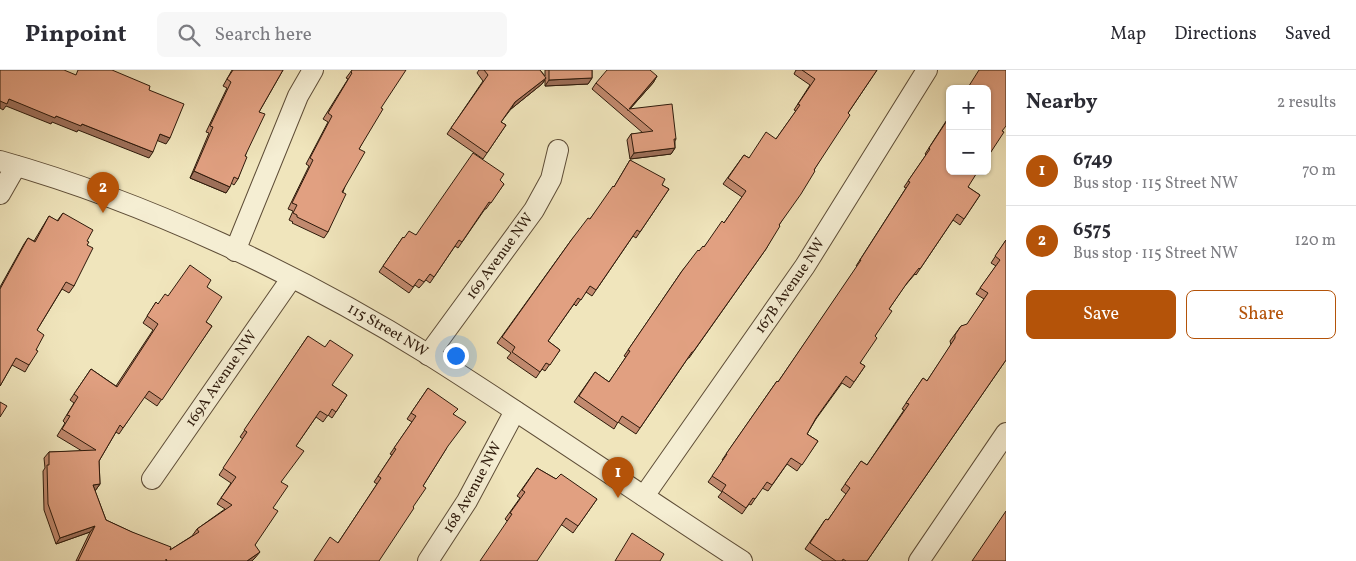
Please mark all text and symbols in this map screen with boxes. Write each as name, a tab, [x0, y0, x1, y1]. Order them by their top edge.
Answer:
search box	[157, 12, 507, 57]
text: Pinpoint	[25, 18, 127, 52]
icon: search	[175, 21, 203, 49]
text: Search here	[215, 22, 312, 48]
text: Map	[1110, 22, 1146, 47]
text: Directions	[1174, 22, 1257, 47]
text: Saved	[1285, 22, 1331, 47]
map controls	[946, 85, 991, 175]
button: +	[946, 85, 991, 130]
text: Nearby	[1026, 88, 1097, 117]
text: 2 results	[1277, 92, 1336, 114]
button: −	[946, 130, 991, 175]
text: 6749	[1073, 147, 1113, 173]
text: 1	[1039, 160, 1045, 182]
text: 70 m	[1302, 160, 1336, 182]
pin: 2	[87, 172, 119, 213]
text: Bus stop · 115 Street NW	[1073, 173, 1238, 195]
street label: 169 Avenue NW	[461, 209, 539, 304]
text: 6575	[1073, 217, 1111, 243]
text: 2	[1038, 230, 1046, 252]
text: 120 m	[1294, 230, 1336, 252]
street label: 167B Avenue NW	[750, 234, 830, 338]
text: Bus stop · 115 Street NW	[1073, 243, 1238, 265]
button: Save	[1026, 290, 1176, 339]
button: Share	[1186, 290, 1336, 339]
street label: 115 Street NW	[343, 298, 432, 362]
street label: 169A Avenue NW	[181, 326, 263, 431]
your location	[443, 343, 469, 369]
street label: 168 Avenue NW	[438, 438, 507, 538]
pin: 1	[602, 457, 634, 498]

